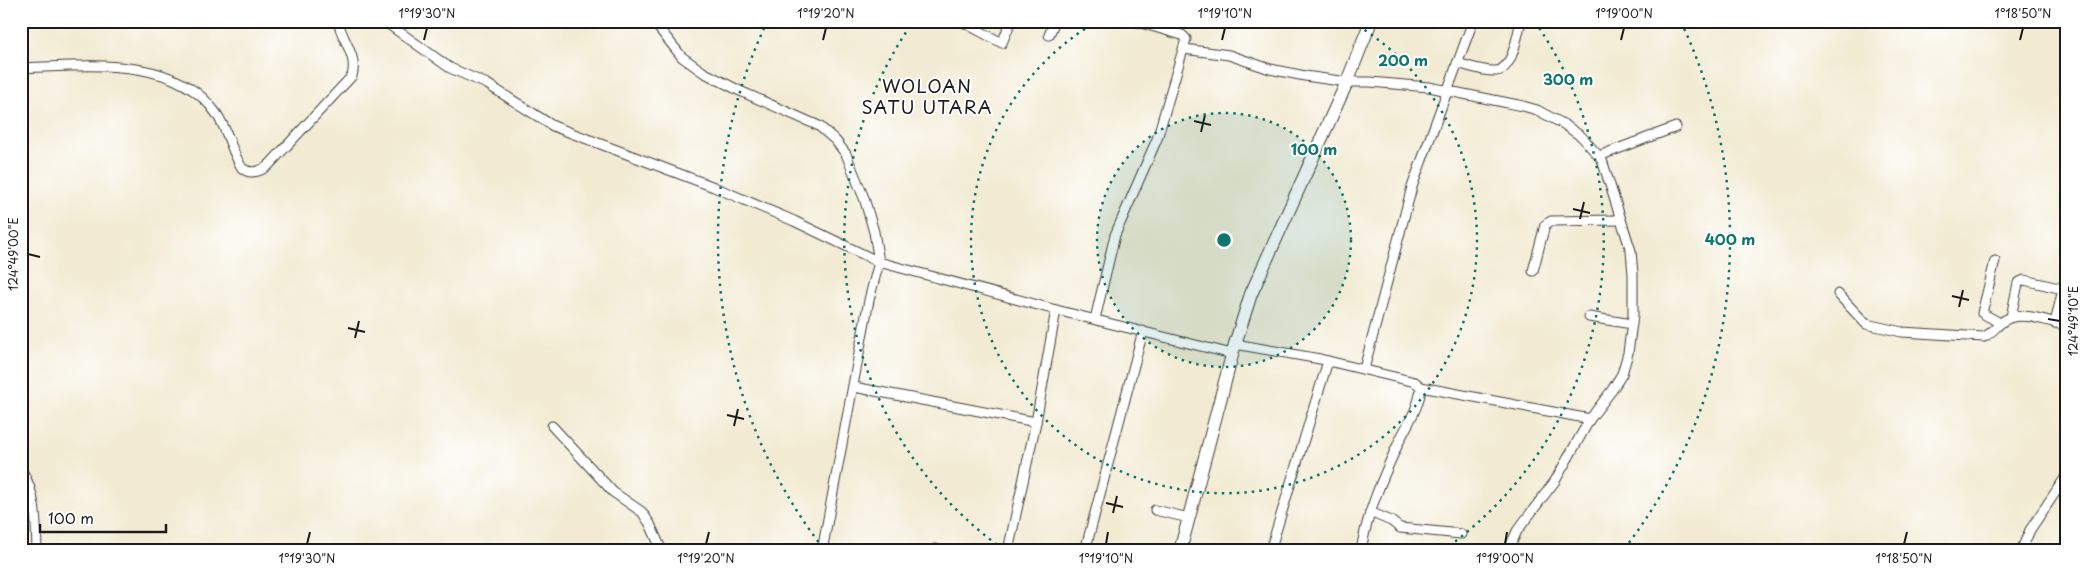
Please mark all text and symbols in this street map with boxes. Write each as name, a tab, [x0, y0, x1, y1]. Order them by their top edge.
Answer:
text: 1°19'30"N	[399, 4, 455, 22]
text: 1°19'20"N	[797, 4, 855, 22]
text: 1°19'10"N	[1198, 4, 1252, 22]
text: 1°19'00"N	[1595, 4, 1653, 22]
text: 1°18'50"N	[1995, 4, 2051, 22]
text: 200 m	[1378, 48, 1428, 71]
text: 300 m	[1543, 67, 1593, 90]
district label: WOLOAN SATU UTARA	[861, 72, 993, 120]
text: 100 m	[1291, 137, 1337, 160]
text: 124°49'00"E	[4, 217, 22, 291]
text: 400 m	[1705, 227, 1755, 250]
centre of rings	[1215, 231, 1233, 249]
text: 124°49'10"E	[2064, 286, 2082, 356]
scale bar	[40, 502, 166, 534]
text: 100 m	[48, 506, 94, 529]
text: 1°19'30"N	[279, 549, 335, 567]
text: 1°19'20"N	[677, 549, 735, 567]
text: 1°19'10"N	[1079, 549, 1133, 567]
text: 1°19'00"N	[1476, 549, 1534, 567]
text: 1°18'50"N	[1876, 549, 1932, 567]

